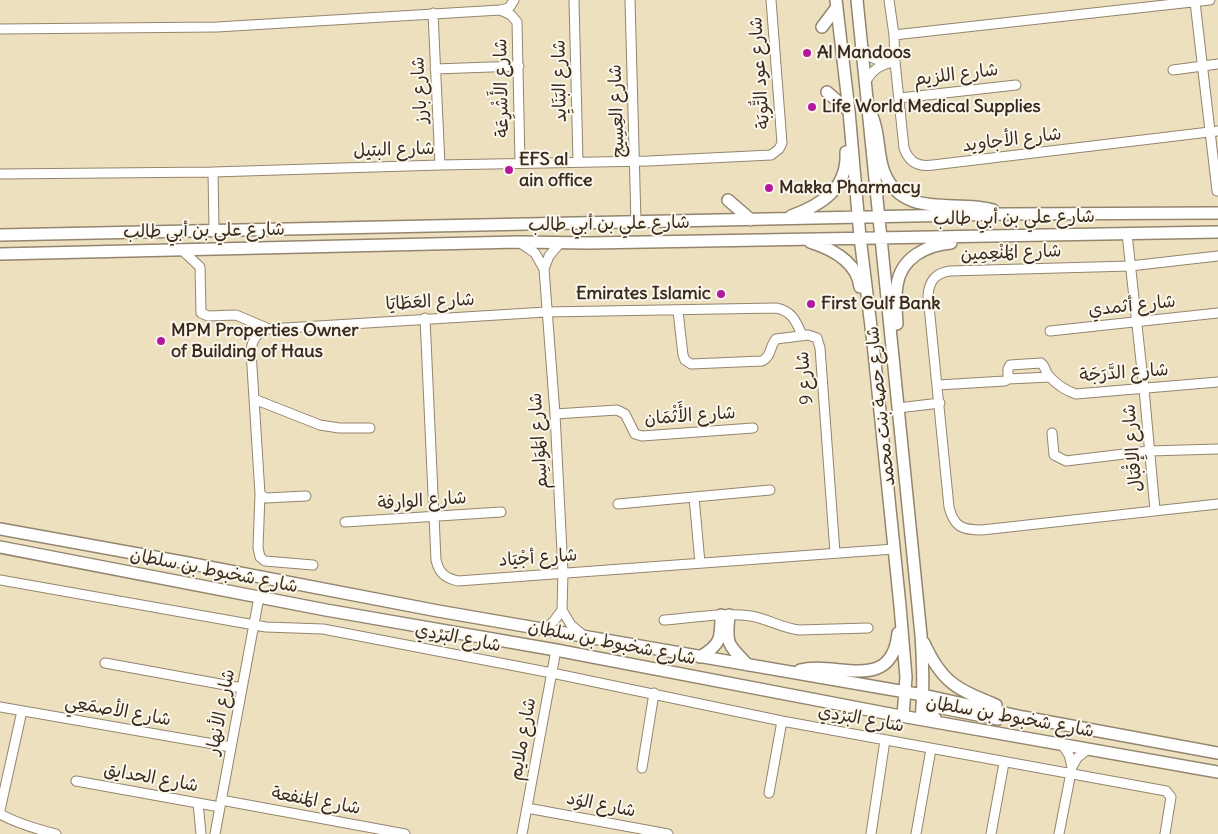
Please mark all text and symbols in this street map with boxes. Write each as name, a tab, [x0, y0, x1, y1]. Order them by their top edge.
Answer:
street label: شارع عود التُّوبَة	[745, 16, 775, 130]
street label: شارع الأَشْرِعَة	[490, 38, 514, 138]
street label: شارع البَنَايِد	[548, 39, 572, 123]
place label: Al Mandoos	[817, 42, 911, 64]
marker: Al Mandoos	[801, 47, 813, 59]
street label: شارع بارز	[407, 56, 433, 124]
street label: شارع اللزيم	[913, 59, 999, 91]
street label: شارع العِسِيج	[605, 64, 629, 158]
place label: Life World Medical Supplies	[822, 96, 1041, 118]
marker: Life World Medical Supplies	[806, 101, 818, 113]
street label: شارع الأجاويد	[961, 123, 1063, 157]
street label: شارع البتيل	[353, 138, 435, 162]
place label: EFS al ain office	[519, 149, 592, 192]
marker: EFS al ain office	[503, 164, 515, 176]
place label: Makka Pharmacy	[779, 177, 921, 199]
marker: Makka Pharmacy	[763, 182, 775, 194]
street label: شارع علي بن أبي طالب	[933, 206, 1095, 230]
street label: شارع علي بن أبي طالب	[528, 212, 690, 236]
street label: شارع علي بن أبي طالب	[123, 219, 285, 243]
street label: شارع المُنْعِمِين	[960, 240, 1062, 266]
place label: Emirates Islamic	[576, 283, 711, 305]
marker: Emirates Islamic	[715, 288, 727, 300]
street label: شارع العَطَايَا	[385, 289, 475, 315]
street label: شارع أثمدي	[1087, 291, 1177, 321]
place label: First Gulf Bank	[821, 293, 940, 315]
marker: First Gulf Bank	[805, 298, 817, 310]
place label: MPM Properties Owner of Building of Haus	[171, 320, 359, 362]
street label: شارع حصة بنت محمد	[862, 325, 900, 487]
marker: MPM Properties Owner of Building of Haus	[155, 335, 167, 347]
street label: شارع 9	[792, 350, 818, 406]
street label: شارع الدَّرَجَة	[1079, 359, 1169, 387]
street label: شارع المَوَاسِم	[525, 392, 553, 490]
street label: شارع الأَثْمَان	[644, 402, 736, 430]
street label: شارع الإِقْبَال	[1118, 403, 1148, 493]
street label: شارع الوارفة	[377, 487, 467, 515]
street label: شارع شخبوط بن سلطان	[128, 544, 300, 598]
street label: شارع أجْيَاد	[498, 544, 578, 572]
street label: شارع شخبوط بن سلطان	[526, 616, 698, 670]
street label: شارع البَرْدِي	[413, 619, 503, 657]
street label: شارع الأنهار	[202, 667, 240, 757]
street label: شارع الأصمَعِي	[63, 691, 173, 731]
street label: شارع شخبوط بن سلطان	[924, 692, 1096, 742]
street label: شارع ملايم	[505, 696, 541, 782]
street label: شارع البَرْدِي	[816, 701, 906, 737]
street label: شارع الحدايق	[102, 759, 200, 797]
street label: شارع المَنفعة	[270, 783, 362, 819]
street label: شارع الوُد	[565, 788, 637, 822]

